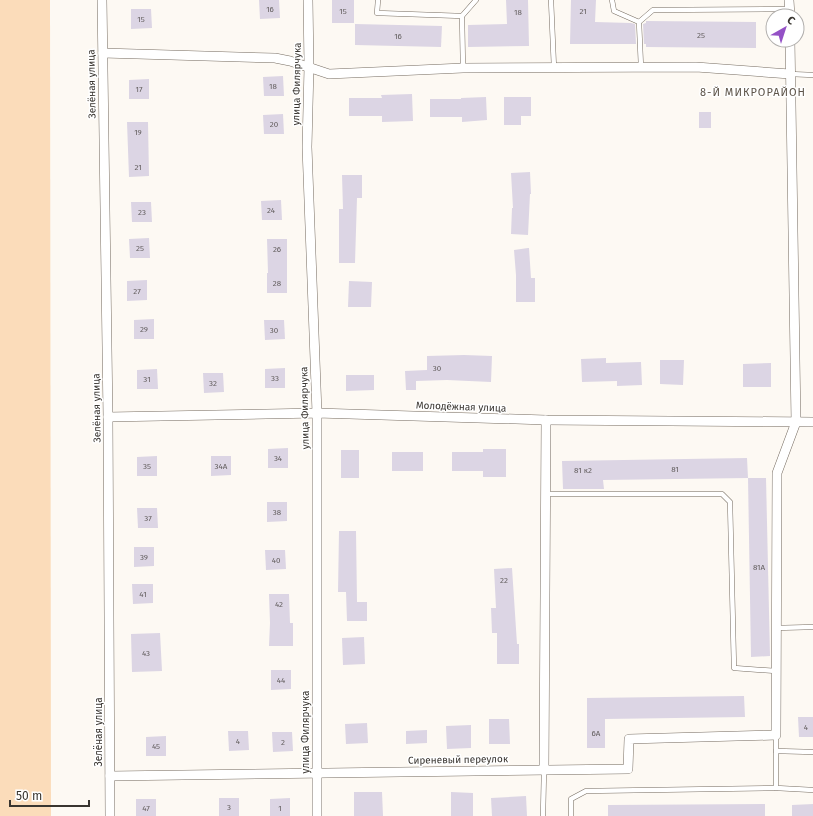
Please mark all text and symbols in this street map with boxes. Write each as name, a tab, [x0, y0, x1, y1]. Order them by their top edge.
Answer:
house number: 16	[266, 5, 274, 14]
house number: 15	[339, 7, 347, 16]
house number: 21	[579, 7, 587, 16]
house number: 18	[514, 8, 523, 17]
north arrow	[765, 8, 805, 48]
text: С	[784, 14, 798, 28]
house number: 15	[137, 15, 145, 24]
house number: 25	[697, 31, 705, 40]
house number: 16	[394, 32, 402, 41]
street label: улица Филярчука	[290, 42, 304, 126]
street label: Зелёная улица	[84, 49, 99, 119]
house number: 18	[269, 82, 278, 91]
house number: 17	[135, 85, 143, 94]
district label: 8-Й МИКРОРАЙОН	[700, 86, 806, 99]
house number: 20	[270, 120, 279, 129]
house number: 19	[134, 128, 142, 137]
house number: 21	[134, 163, 142, 172]
house number: 24	[267, 206, 276, 215]
house number: 23	[138, 208, 146, 217]
house number: 25	[136, 244, 144, 253]
house number: 26	[273, 245, 281, 254]
house number: 28	[273, 279, 282, 288]
house number: 27	[133, 287, 141, 296]
house number: 29	[140, 325, 148, 334]
house number: 30	[270, 326, 279, 335]
house number: 30	[433, 364, 442, 373]
street label: улица Филярчука	[298, 366, 312, 450]
street label: Зелёная улица	[89, 373, 104, 443]
house number: 33	[271, 374, 279, 383]
house number: 31	[143, 375, 151, 384]
house number: 32	[209, 379, 217, 388]
street label: Молодёжная улица	[416, 398, 506, 415]
house number: 34	[274, 454, 283, 463]
house number: 35	[143, 462, 151, 471]
house number: 34А	[215, 462, 228, 471]
house number: 81	[671, 465, 679, 474]
house number: 81 к2	[574, 466, 592, 475]
house number: 38	[273, 508, 282, 517]
house number: 37	[144, 514, 152, 523]
house number: 39	[140, 553, 148, 562]
house number: 40	[272, 556, 281, 565]
house number: 81А	[753, 563, 766, 572]
house number: 22	[500, 576, 508, 585]
house number: 41	[139, 590, 147, 599]
house number: 42	[275, 600, 283, 609]
house number: 43	[142, 649, 150, 658]
house number: 44	[277, 676, 286, 685]
street label: улица Филярчука	[300, 691, 312, 773]
street label: Зелёная улица	[92, 697, 105, 767]
house number: 4	[804, 723, 809, 732]
house number: 6А	[592, 729, 601, 738]
house number: 4	[236, 737, 241, 746]
house number: 2	[281, 738, 285, 747]
house number: 45	[152, 742, 160, 751]
street label: Сиреневый переулок	[408, 753, 509, 767]
scale bar	[10, 782, 89, 808]
text: 50 m	[16, 789, 42, 803]
house number: 3	[227, 803, 231, 812]
house number: 47	[142, 804, 150, 813]
house number: 1	[278, 804, 282, 813]

